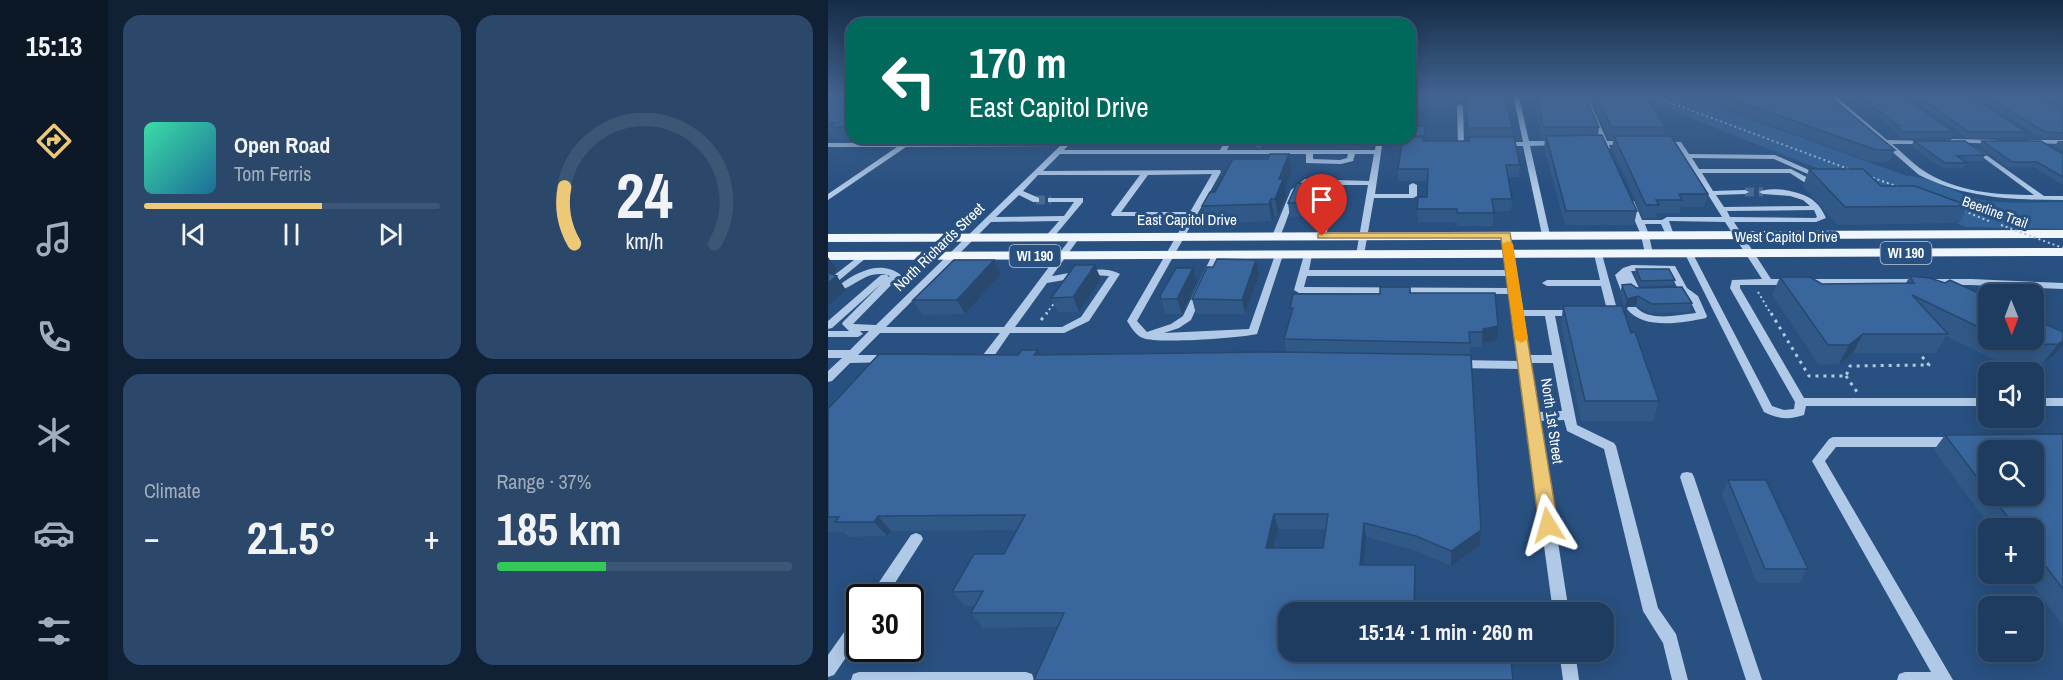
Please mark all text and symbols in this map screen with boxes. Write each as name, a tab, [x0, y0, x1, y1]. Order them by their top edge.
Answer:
text: 15:13	[26, 28, 82, 64]
text: 170 m	[969, 35, 1067, 91]
icon: left	[870, 42, 948, 120]
text: East Capitol Drive	[969, 89, 1149, 125]
icon: directions	[33, 120, 75, 162]
text: Open Road	[234, 130, 330, 160]
text: 24	[616, 153, 673, 237]
text: Tom Ferris	[234, 160, 312, 187]
pin	[1296, 174, 1347, 236]
icon: arrive	[1305, 183, 1338, 216]
street label: Beerline Trail	[1960, 192, 2030, 232]
street label: North Richards Street	[889, 197, 989, 296]
street label: East Capitol Drive	[1137, 209, 1237, 230]
icon: music	[33, 218, 75, 260]
icon: previous	[177, 218, 210, 251]
icon: pause	[275, 218, 308, 251]
icon: next	[374, 218, 407, 251]
street label: West Capitol Drive	[1734, 226, 1838, 247]
text: km/h	[625, 227, 663, 256]
road number: WI 190	[1880, 242, 1932, 264]
road number: WI 190	[1010, 245, 1060, 267]
north arrow	[1978, 284, 2044, 350]
map controls	[1978, 284, 2044, 662]
icon: phone	[33, 316, 75, 358]
button: sound	[1978, 362, 2044, 428]
street label: North 1st Street	[1536, 377, 1569, 466]
icon: climate	[33, 414, 75, 456]
button: search	[1978, 440, 2044, 506]
text: Range · 37%	[497, 468, 591, 495]
text: Climate	[144, 477, 201, 504]
position arrow	[1516, 493, 1580, 557]
text: 185 km	[497, 498, 622, 559]
text: 21.5°	[247, 507, 337, 568]
icon: car	[33, 512, 75, 554]
text: −	[144, 515, 160, 559]
text: +	[424, 515, 439, 559]
button: +	[1978, 518, 2044, 584]
speed limit sign: 30	[846, 584, 924, 662]
button: −	[1978, 596, 2044, 662]
icon: filters	[33, 610, 75, 652]
text: 15:14 · 1 min · 260 m	[1359, 617, 1533, 647]

